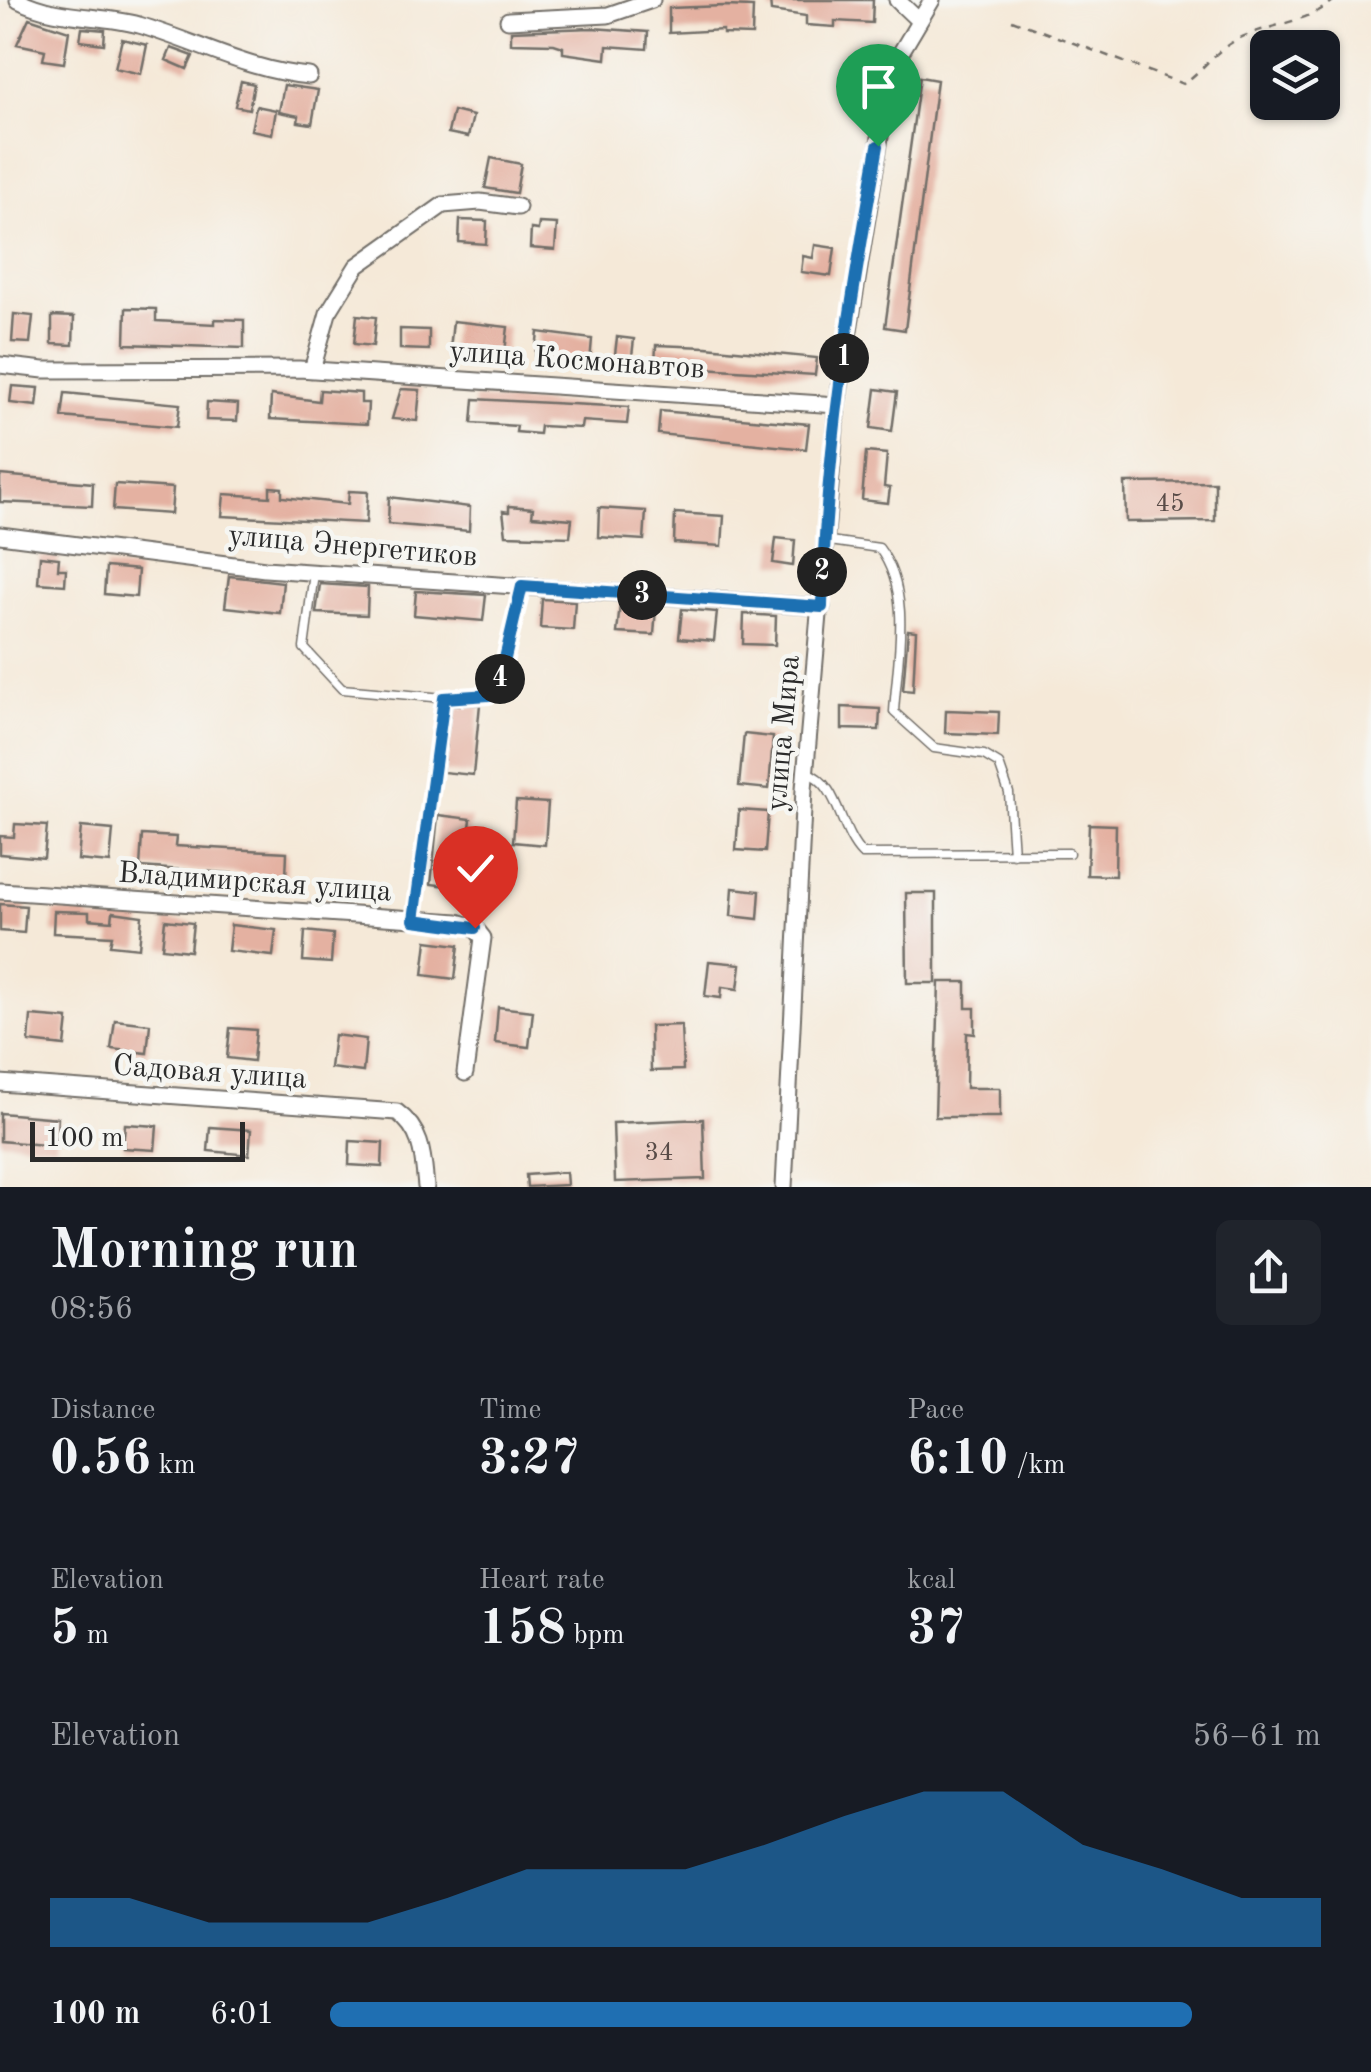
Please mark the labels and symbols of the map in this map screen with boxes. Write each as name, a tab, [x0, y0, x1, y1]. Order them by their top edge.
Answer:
pin	[836, 44, 921, 147]
pin: 1	[819, 333, 869, 383]
street label: улица Космонавтов	[448, 337, 706, 385]
house number: 45	[1155, 492, 1185, 517]
street label: улица Энергетиков	[227, 521, 479, 573]
pin: 2	[797, 547, 847, 597]
pin: 3	[617, 570, 667, 620]
pin: 4	[475, 654, 525, 704]
street label: улица Мира	[762, 654, 806, 813]
pin	[433, 826, 518, 929]
street label: Владимирская улица	[117, 858, 393, 908]
street label: Садовая улица	[112, 1051, 308, 1095]
scale bar	[30, 1117, 245, 1162]
house number: 34	[644, 1141, 674, 1166]

